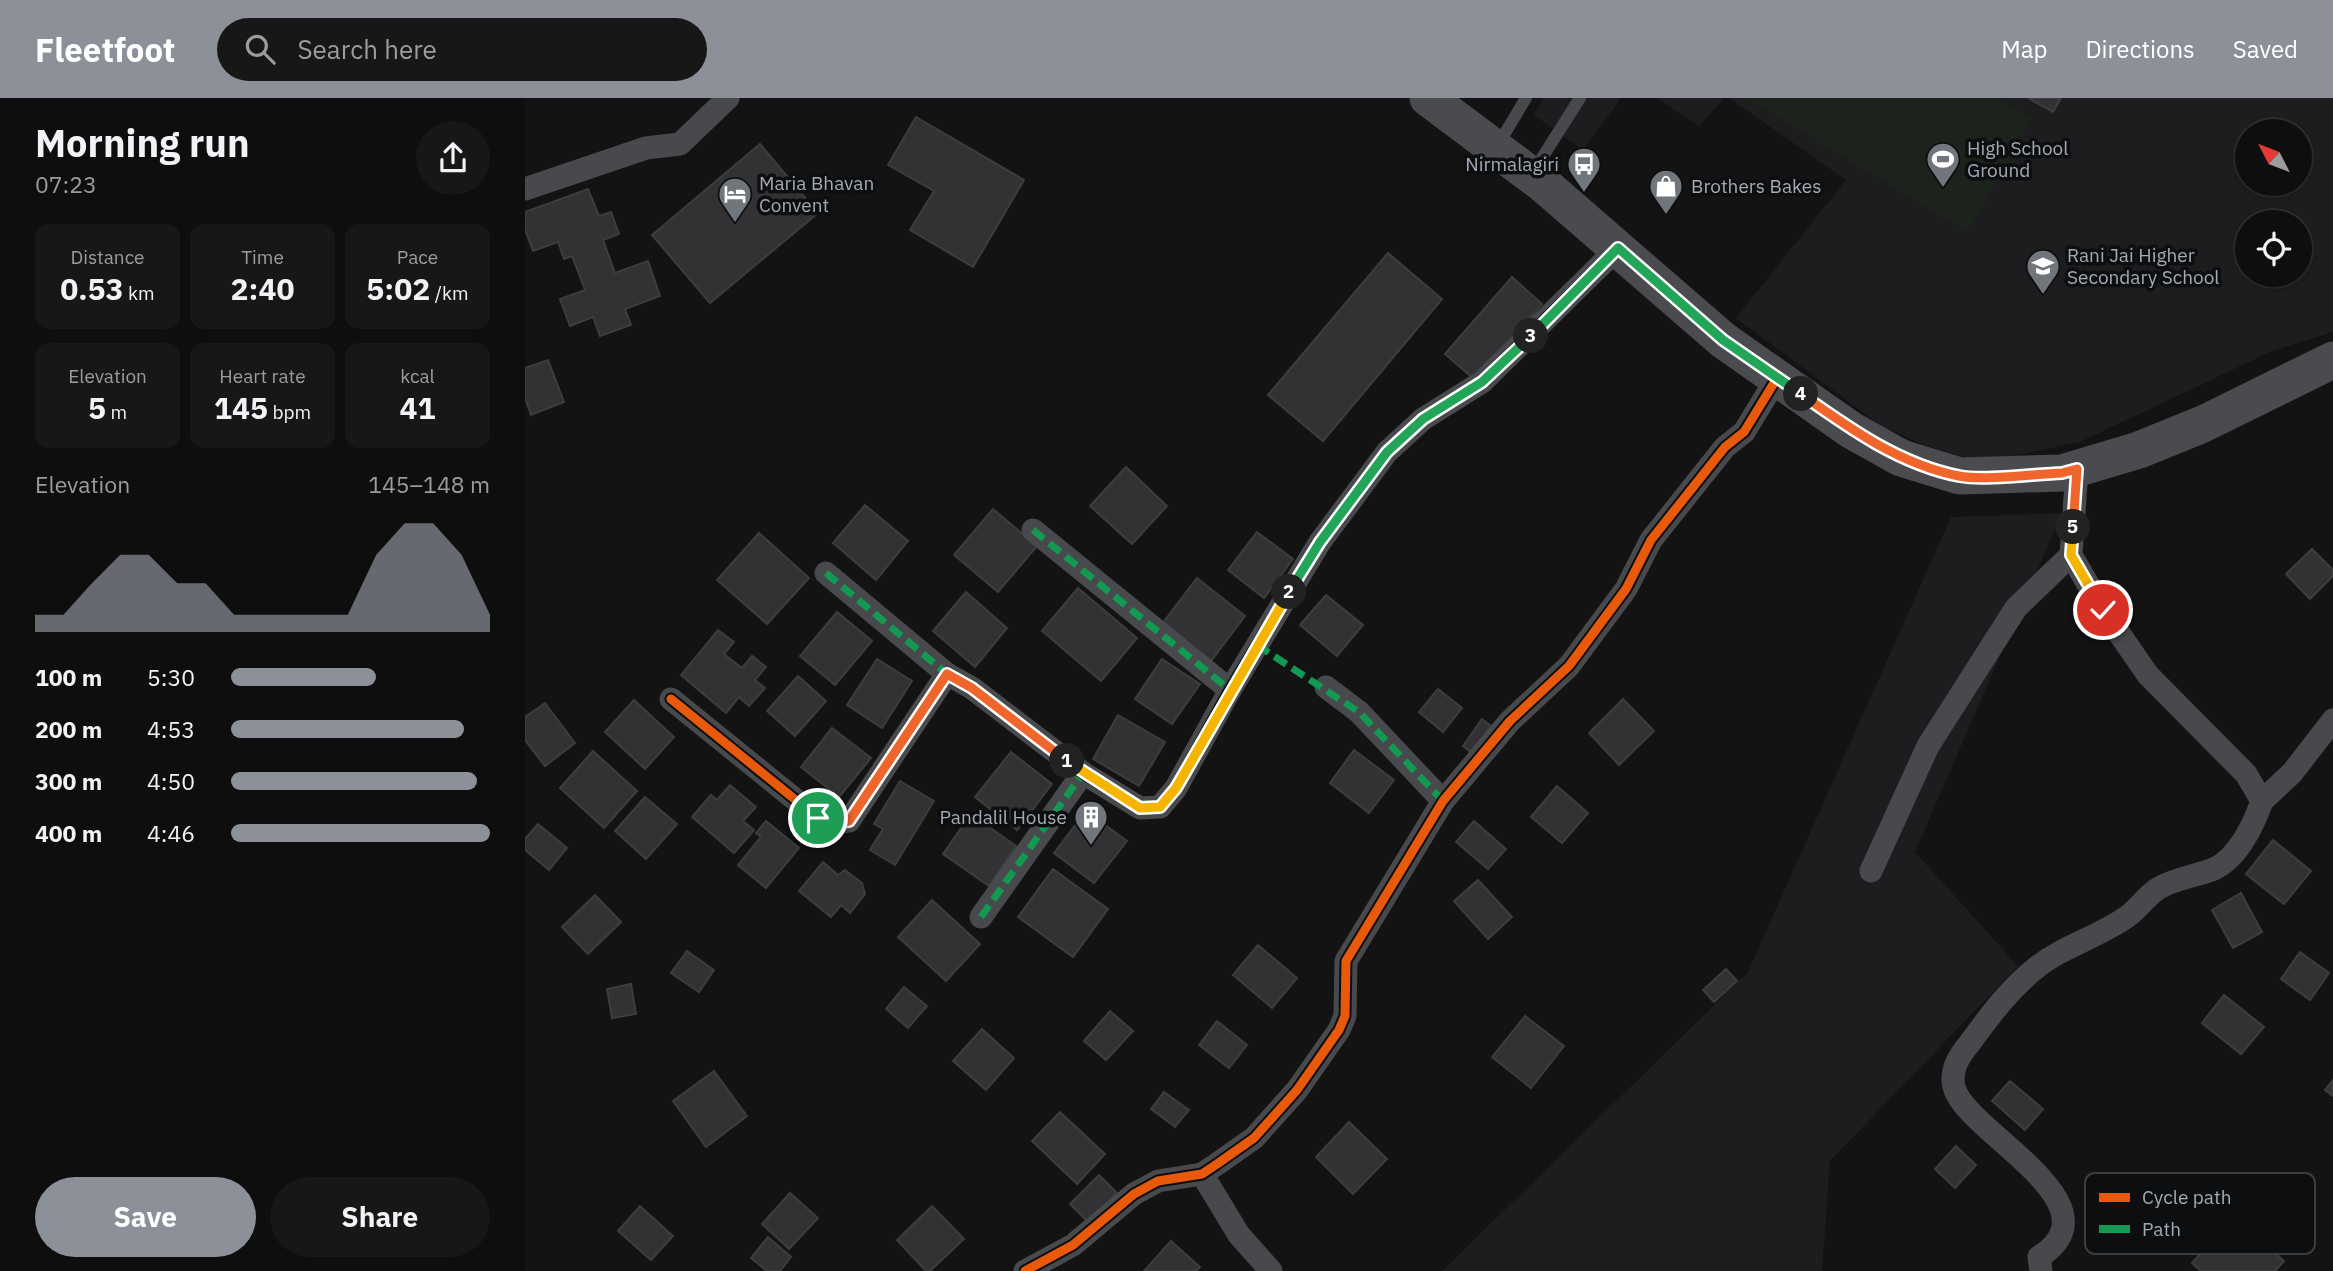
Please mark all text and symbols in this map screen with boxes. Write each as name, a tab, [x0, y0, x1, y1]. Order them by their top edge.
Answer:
search box	[217, 18, 707, 81]
text: Fleetfoot	[35, 28, 175, 71]
icon: search	[241, 30, 279, 68]
text: Search here	[297, 32, 437, 66]
text: Map	[2001, 33, 2047, 65]
text: Directions	[2085, 33, 2195, 65]
text: Saved	[2233, 33, 2298, 65]
text: Morning run	[35, 118, 250, 167]
north arrow	[2235, 119, 2312, 196]
map controls	[2235, 119, 2312, 287]
button: share	[416, 121, 490, 195]
place label: High School Ground	[1967, 136, 2068, 182]
sports icon: High School Ground	[1924, 140, 1962, 189]
bus stop icon: Nirmalagiri	[1565, 145, 1603, 194]
place label: Nirmalagiri	[1465, 152, 1559, 176]
shop icon: Brothers Bakes	[1647, 167, 1685, 216]
text: 07:23	[35, 169, 97, 199]
place label: Maria Bhavan Convent	[759, 171, 874, 217]
place label: Brothers Bakes	[1691, 174, 1821, 198]
hotel icon: Maria Bhavan Convent	[716, 175, 754, 224]
button: locate	[2235, 210, 2312, 287]
place label: Rani Jai Higher Secondary School	[2067, 243, 2219, 289]
text: Distance	[70, 245, 145, 269]
text: Time	[241, 245, 284, 269]
text: Pace	[397, 245, 438, 269]
school or university icon: Rani Jai Higher Secondary School	[2024, 247, 2062, 296]
text: 0.53	[60, 269, 124, 308]
text: 2:40	[231, 269, 294, 308]
text: 5:02	[366, 269, 430, 308]
text: km	[124, 281, 155, 305]
text: /km	[430, 281, 469, 305]
pin: 3	[1513, 318, 1549, 354]
text: 3	[1525, 323, 1536, 347]
text: Elevation	[68, 364, 147, 388]
text: Heart rate	[219, 364, 306, 388]
text: kcal	[400, 364, 435, 388]
pin: 4	[1783, 376, 1819, 412]
text: 4	[1795, 381, 1806, 405]
text: 5	[88, 388, 106, 427]
text: 145	[214, 388, 268, 427]
text: 41	[400, 388, 436, 427]
text: m	[106, 400, 127, 424]
text: bpm	[268, 400, 311, 424]
text: Elevation	[35, 469, 130, 499]
text: 145–148 m	[368, 469, 490, 499]
pin: 5	[2055, 510, 2091, 544]
text: 5	[2067, 514, 2078, 538]
pin: 2	[1271, 574, 1307, 610]
text: 2	[1283, 579, 1294, 603]
pin	[2073, 580, 2133, 640]
icon: check	[2084, 591, 2122, 629]
text: 100 m	[35, 662, 102, 692]
text: 5:30	[147, 662, 195, 692]
text: 200 m	[35, 714, 102, 744]
text: 4:53	[147, 714, 195, 744]
pin: 1	[1049, 744, 1085, 778]
text: 1	[1061, 748, 1072, 772]
text: 300 m	[35, 766, 102, 796]
text: 4:50	[147, 766, 195, 796]
pin	[788, 788, 848, 848]
building icon: Pandalil House	[1072, 798, 1110, 847]
icon: arrive	[799, 799, 837, 837]
place label: Pandalil House	[939, 805, 1067, 829]
text: 400 m	[35, 818, 102, 848]
text: 4:46	[147, 818, 195, 848]
legend	[2085, 1173, 2315, 1254]
button: Save	[35, 1177, 256, 1257]
button: Share	[270, 1177, 490, 1257]
text: Cycle path	[2142, 1185, 2231, 1209]
text: Path	[2142, 1217, 2181, 1241]

